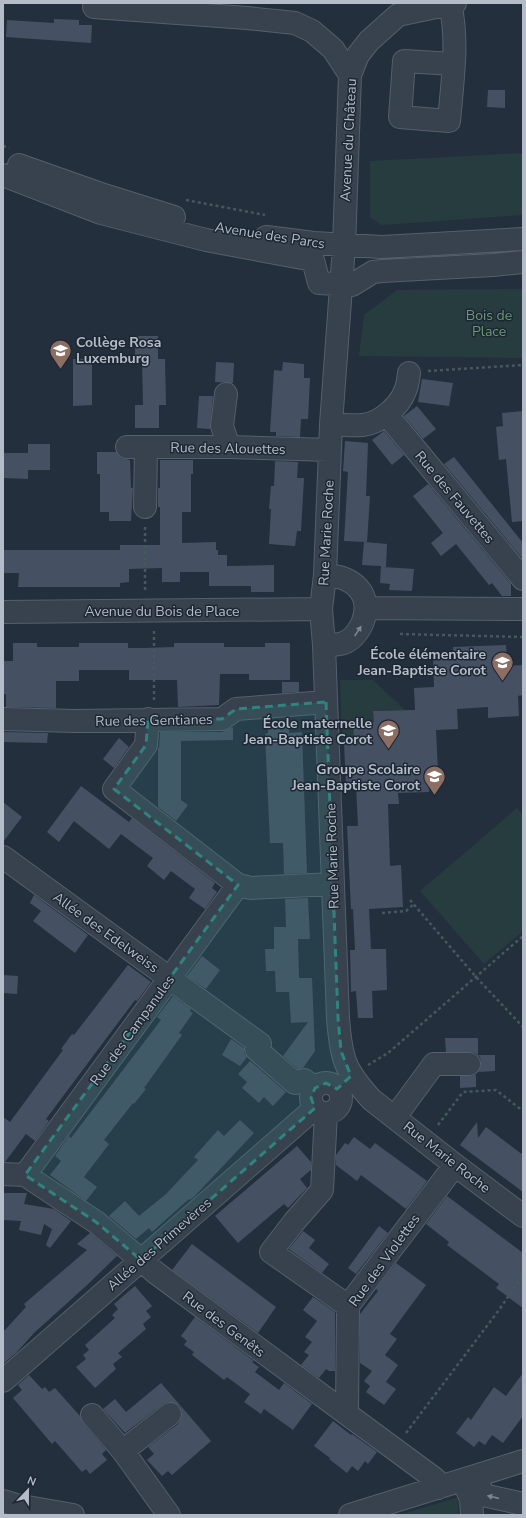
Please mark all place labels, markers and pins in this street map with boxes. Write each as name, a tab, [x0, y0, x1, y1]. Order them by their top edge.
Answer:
place label: Collège Rosa Luxemburg	[76, 333, 161, 368]
school or university icon: Collège Rosa Luxemburg	[47, 337, 73, 370]
place label: École élémentaire Jean-Baptiste Corot	[357, 645, 487, 680]
school or university icon: École élémentaire Jean-Baptiste Corot	[489, 649, 515, 682]
place label: École maternelle Jean-Baptiste Corot	[243, 714, 373, 749]
school or university icon: École maternelle Jean-Baptiste Corot	[375, 718, 401, 751]
place label: Groupe Scolaire Jean-Baptiste Corot	[291, 760, 421, 795]
school or university icon: Groupe Scolaire Jean-Baptiste Corot	[422, 764, 448, 797]

